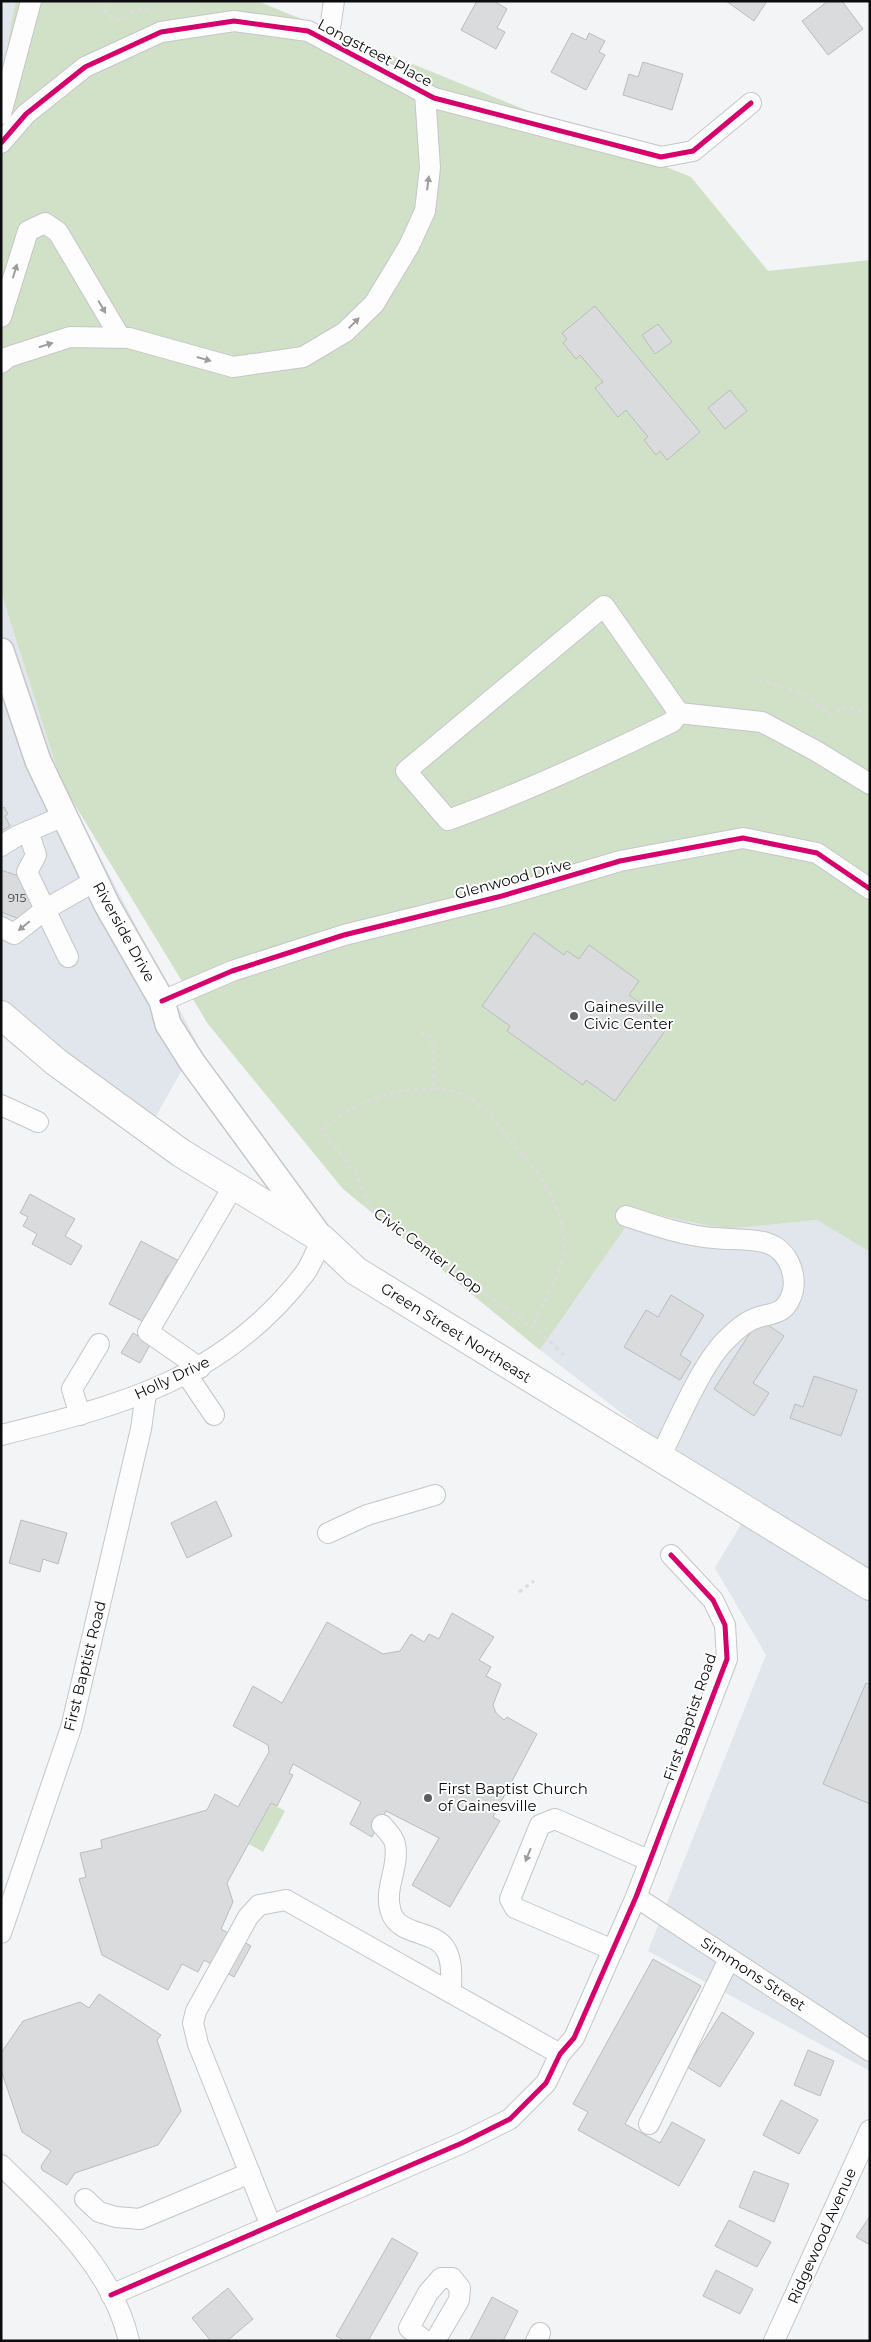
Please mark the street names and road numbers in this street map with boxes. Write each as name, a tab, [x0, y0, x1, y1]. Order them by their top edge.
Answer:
street label: Longstreet Place	[315, 14, 436, 91]
street label: Glenwood Drive	[453, 854, 573, 903]
street label: Riverside Drive	[89, 878, 160, 985]
street label: Civic Center Loop	[370, 1204, 486, 1298]
street label: Green Street Northeast	[377, 1278, 535, 1387]
street label: Holly Drive	[131, 1352, 212, 1403]
street label: First Baptist Road	[59, 1599, 110, 1733]
street label: First Baptist Road	[659, 1650, 720, 1783]
street label: Simmons Street	[697, 1933, 809, 2015]
street label: Ridgewood Avenue	[783, 2165, 860, 2307]

